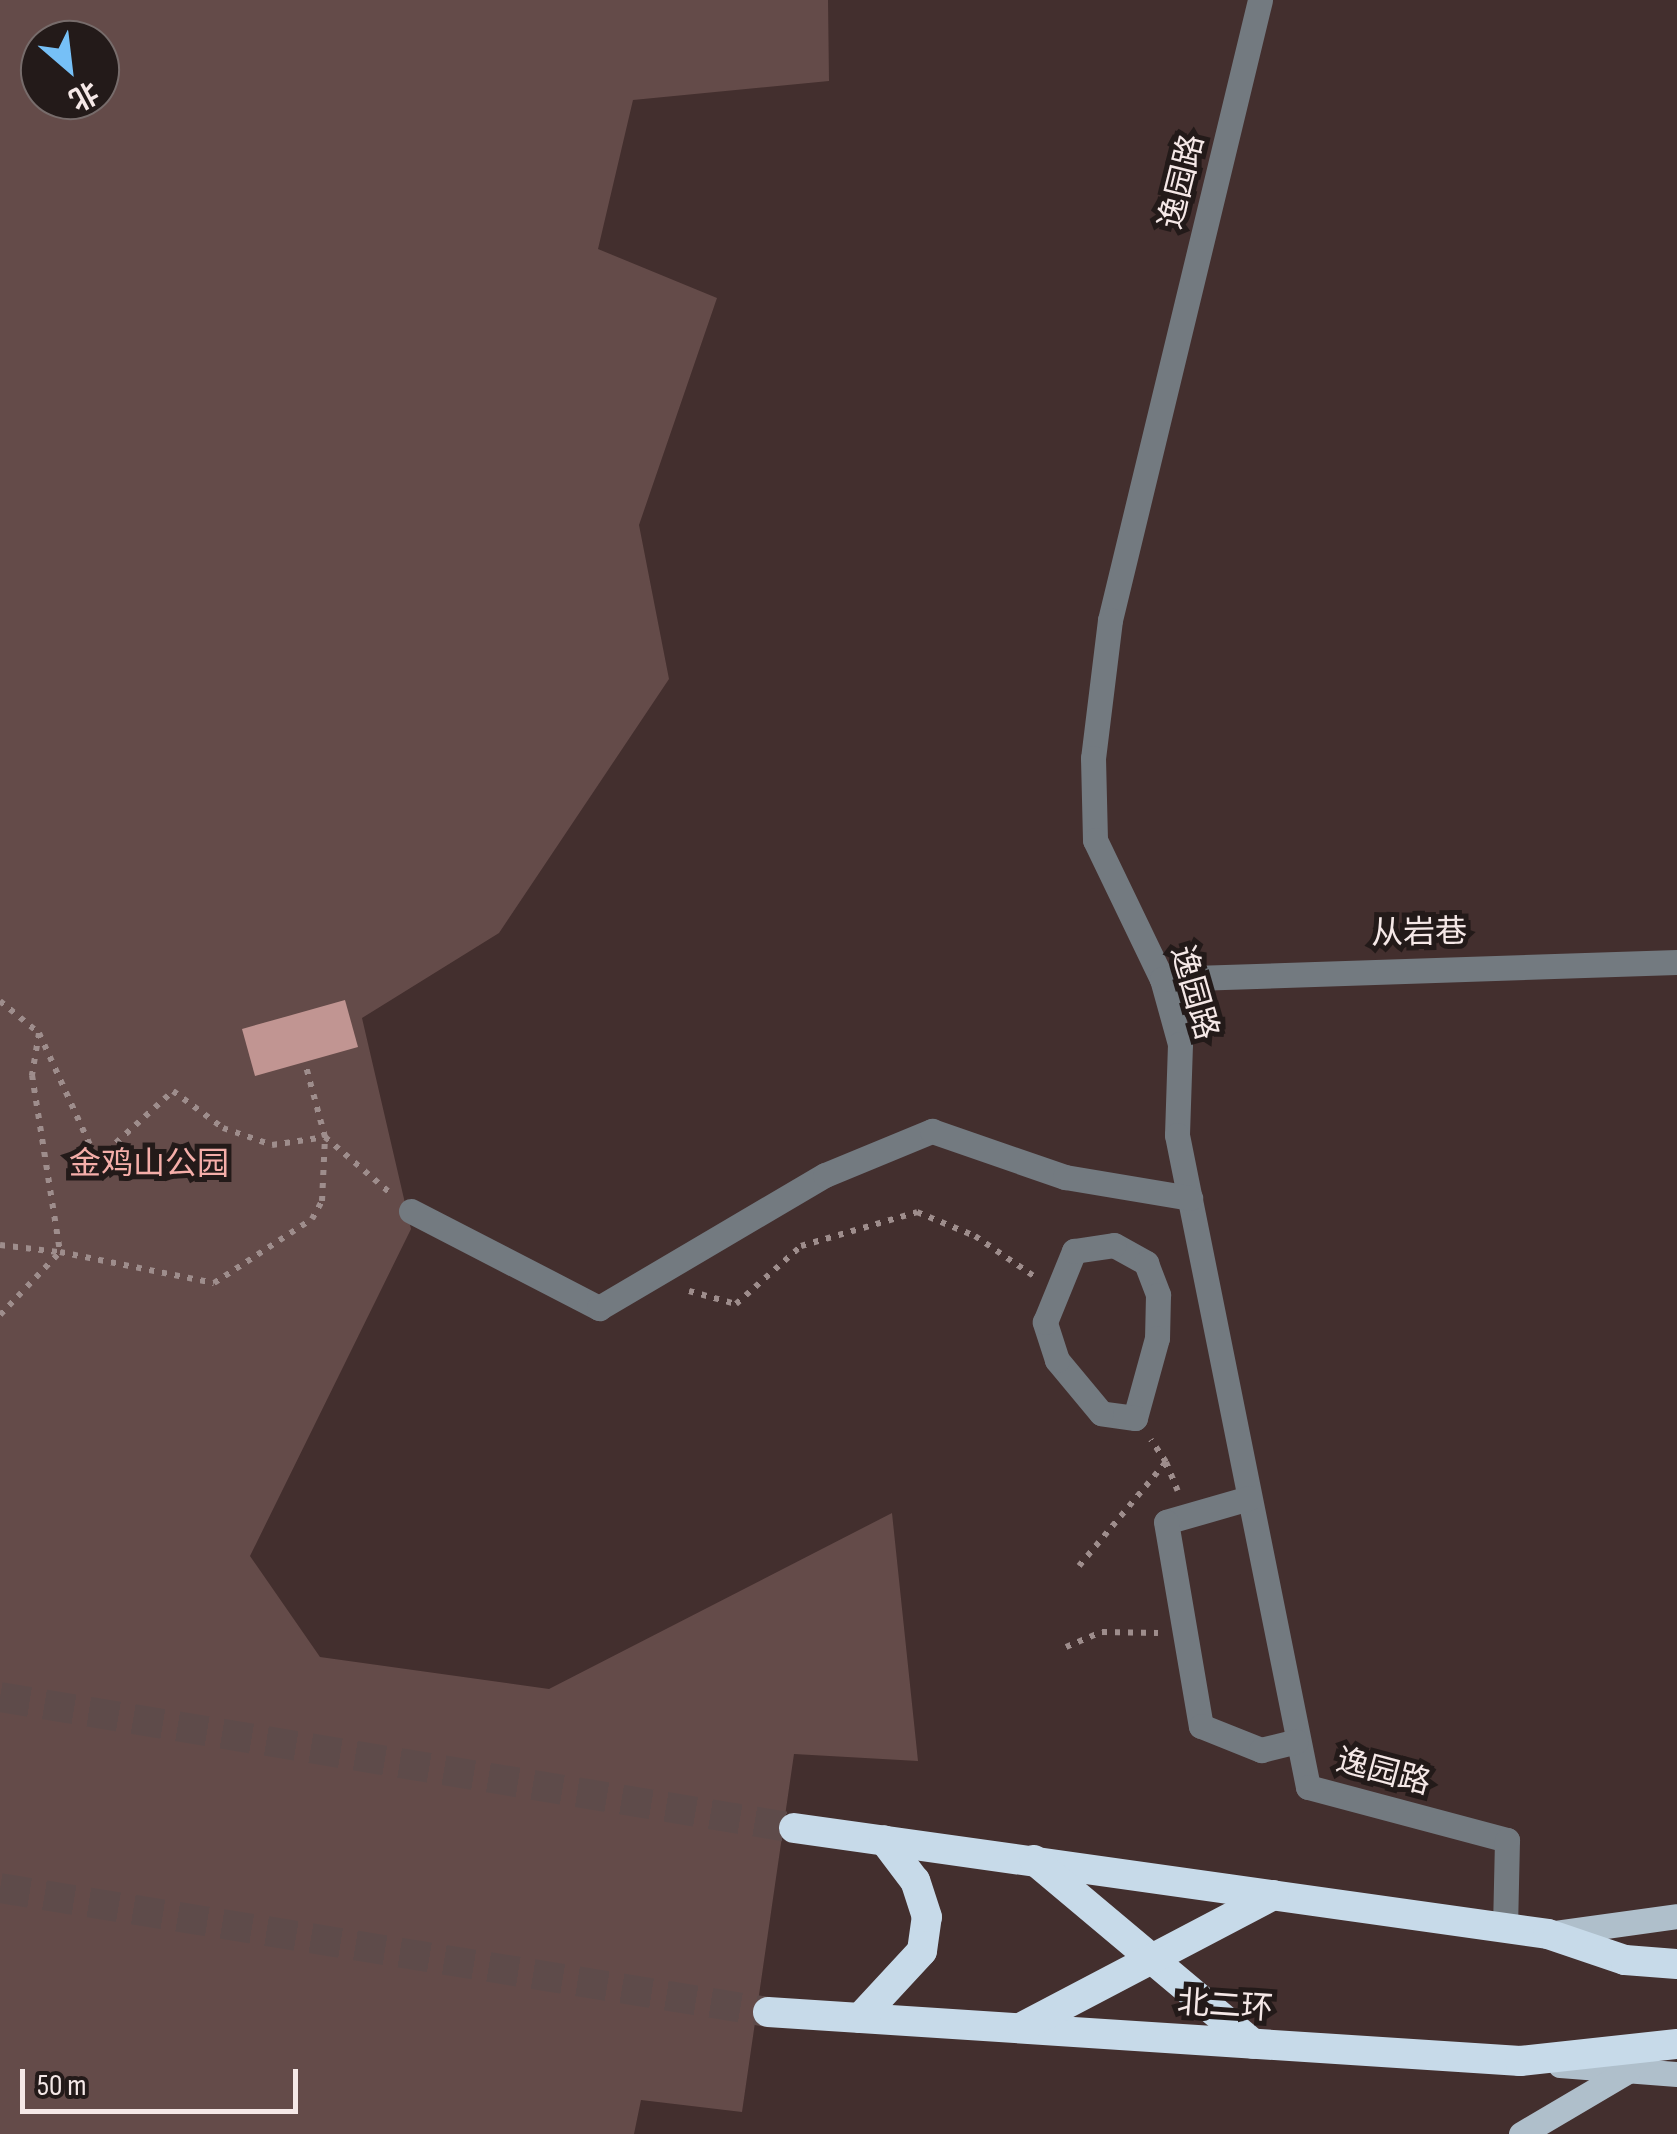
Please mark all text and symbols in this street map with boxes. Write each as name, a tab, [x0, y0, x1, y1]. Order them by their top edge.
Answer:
north arrow	[20, 20, 120, 120]
text: 北	[63, 74, 104, 116]
street label: 逸园路	[1153, 131, 1213, 233]
street label: 从岩巷	[1371, 914, 1467, 954]
street label: 逸园路	[1161, 942, 1225, 1044]
park label: 金鸡山公园	[69, 1146, 229, 1184]
street label: 逸园路	[1332, 1742, 1434, 1804]
street label: 北二环	[1176, 1984, 1274, 2030]
scale bar	[25, 2049, 302, 2111]
text: 50 m	[37, 2068, 86, 2104]

